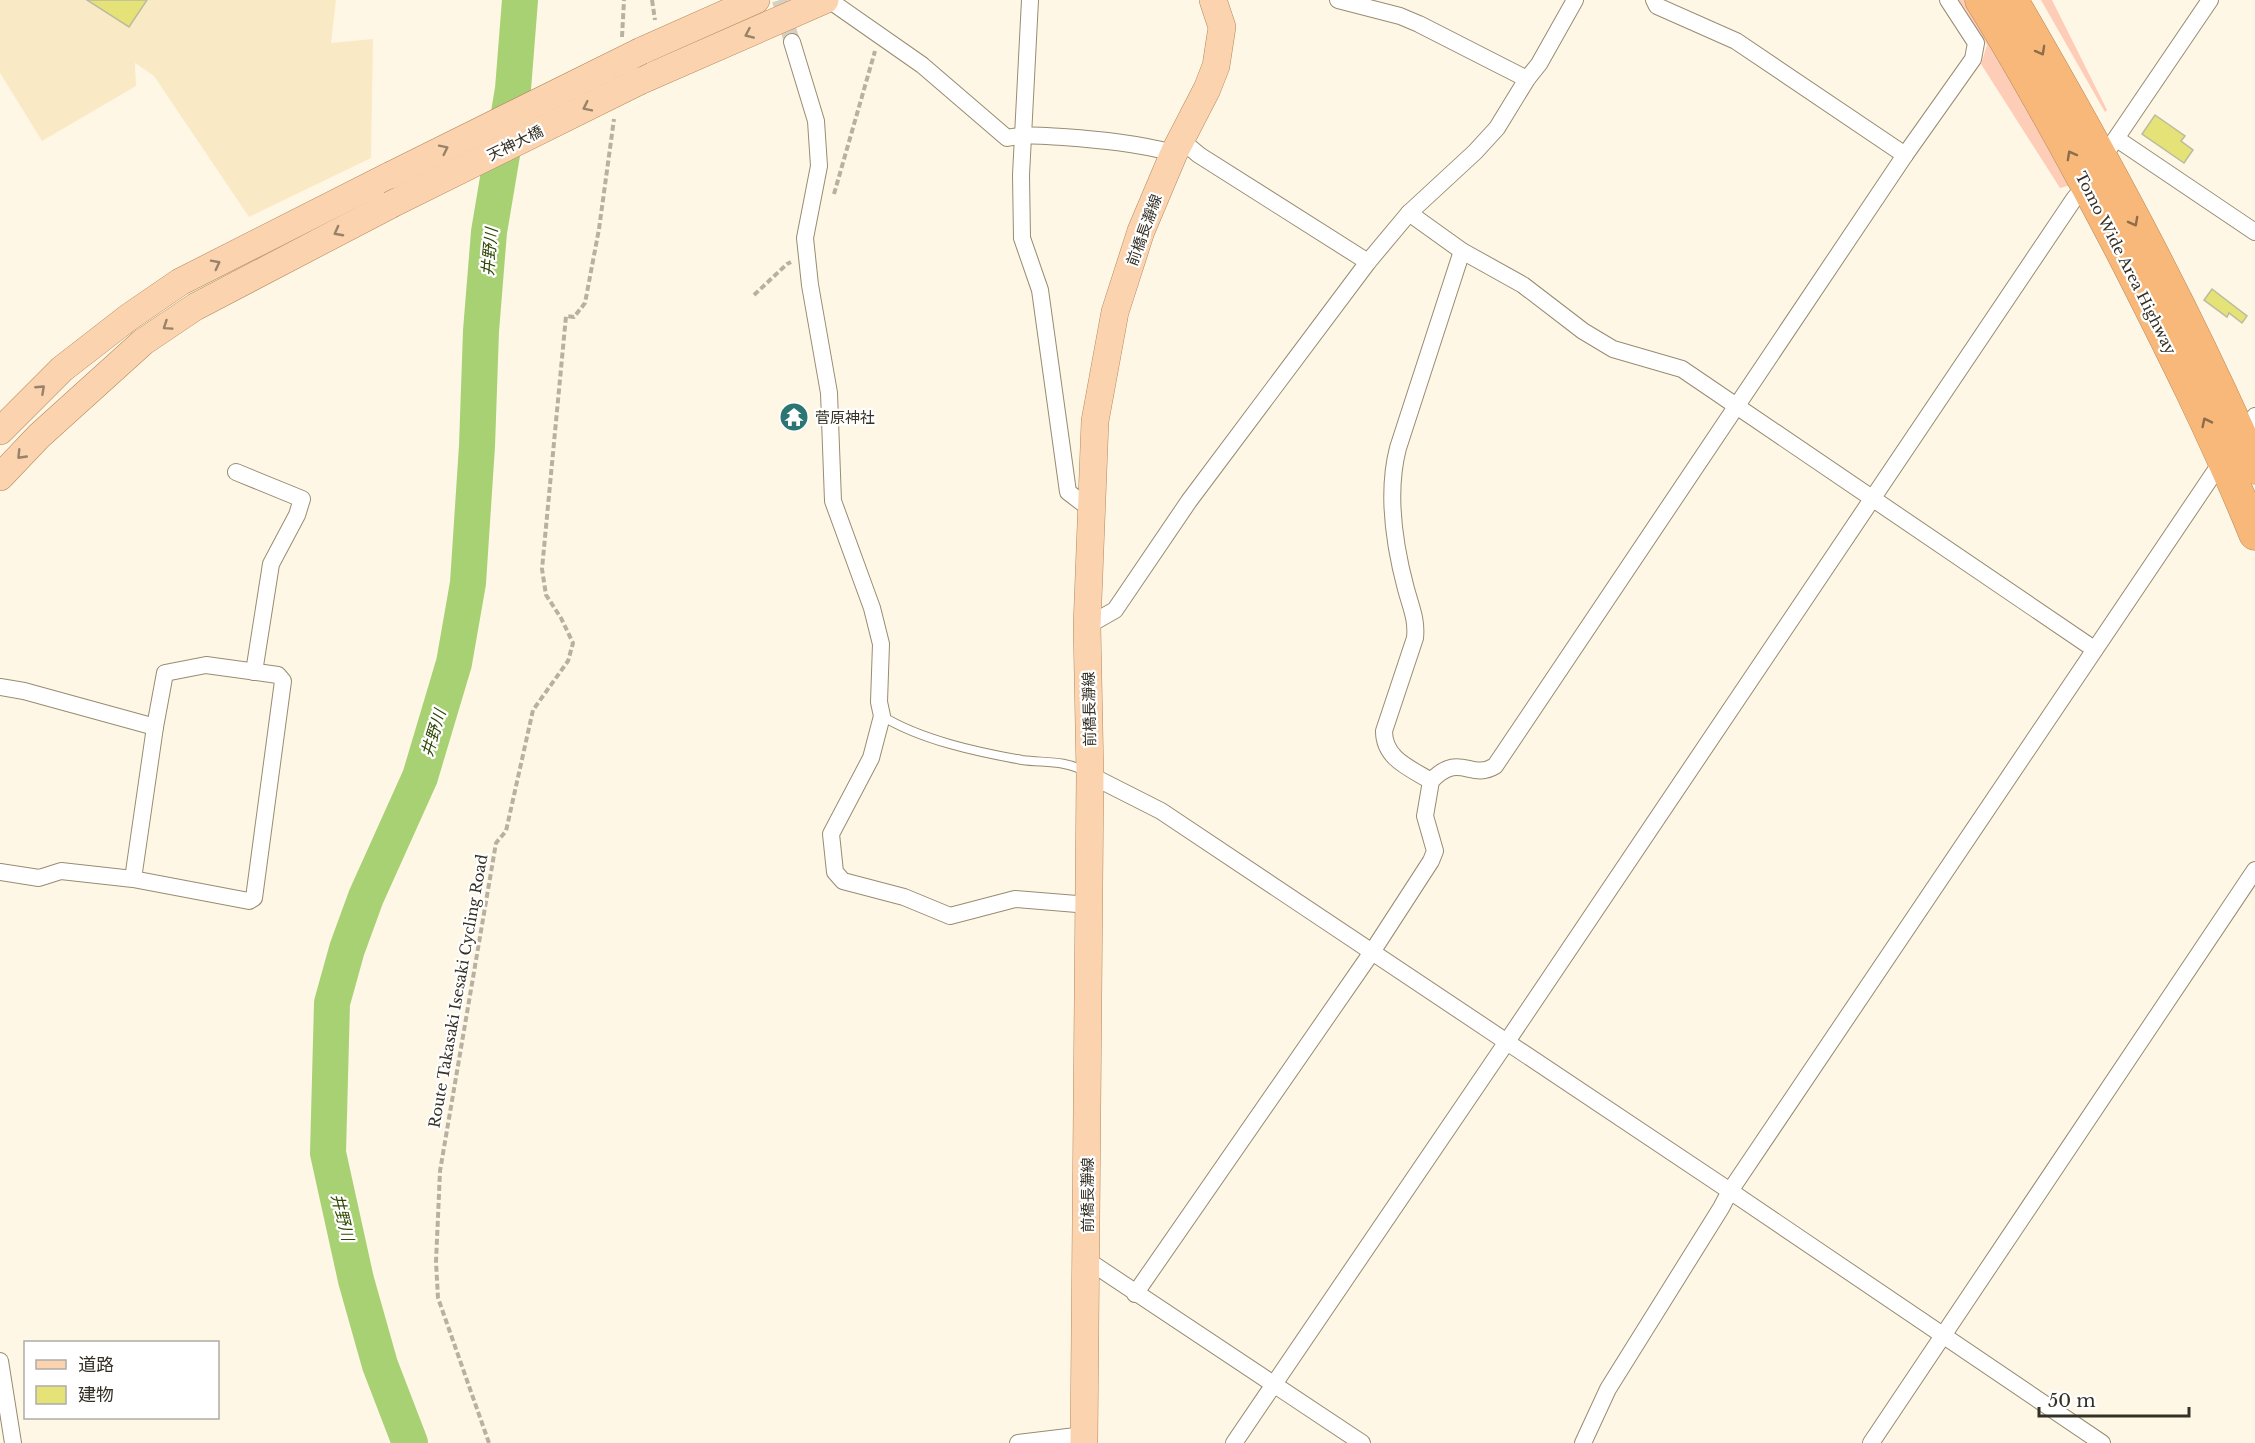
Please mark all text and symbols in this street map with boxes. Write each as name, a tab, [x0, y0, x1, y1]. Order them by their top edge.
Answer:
one-way arrow	[744, 26, 755, 38]
one-way arrow	[2034, 44, 2045, 55]
one-way arrow	[583, 100, 594, 112]
street label: 天神大橋	[484, 121, 546, 165]
one-way arrow	[437, 144, 448, 156]
one-way arrow	[2067, 151, 2078, 161]
street label: Tomo Wide Area Highway	[2072, 168, 2181, 358]
street label: 前橋長瀞線	[1122, 192, 1166, 268]
one-way arrow	[2127, 215, 2139, 226]
one-way arrow	[334, 225, 344, 236]
water label: 井野川	[477, 225, 501, 277]
one-way arrow	[210, 260, 221, 271]
one-way arrow	[163, 319, 174, 330]
one-way arrow	[34, 386, 45, 397]
temple icon: 菅原神社	[778, 401, 810, 433]
place label: 菅原神社	[815, 408, 875, 427]
one-way arrow	[2202, 418, 2214, 429]
one-way arrow	[18, 447, 29, 458]
street label: 前橋長瀞線	[1079, 671, 1099, 747]
water label: 井野川	[416, 705, 450, 759]
street label: Route Takasaki Isesaki Cycling Road	[425, 853, 491, 1129]
street label: 前橋長瀞線	[1078, 1157, 1097, 1233]
water label: 井野川	[327, 1191, 359, 1245]
legend	[24, 1341, 219, 1419]
text: 道路	[78, 1354, 114, 1376]
scale bar	[2039, 1380, 2189, 1418]
text: 建物	[78, 1384, 114, 1406]
text: 50 m	[2048, 1390, 2096, 1412]

